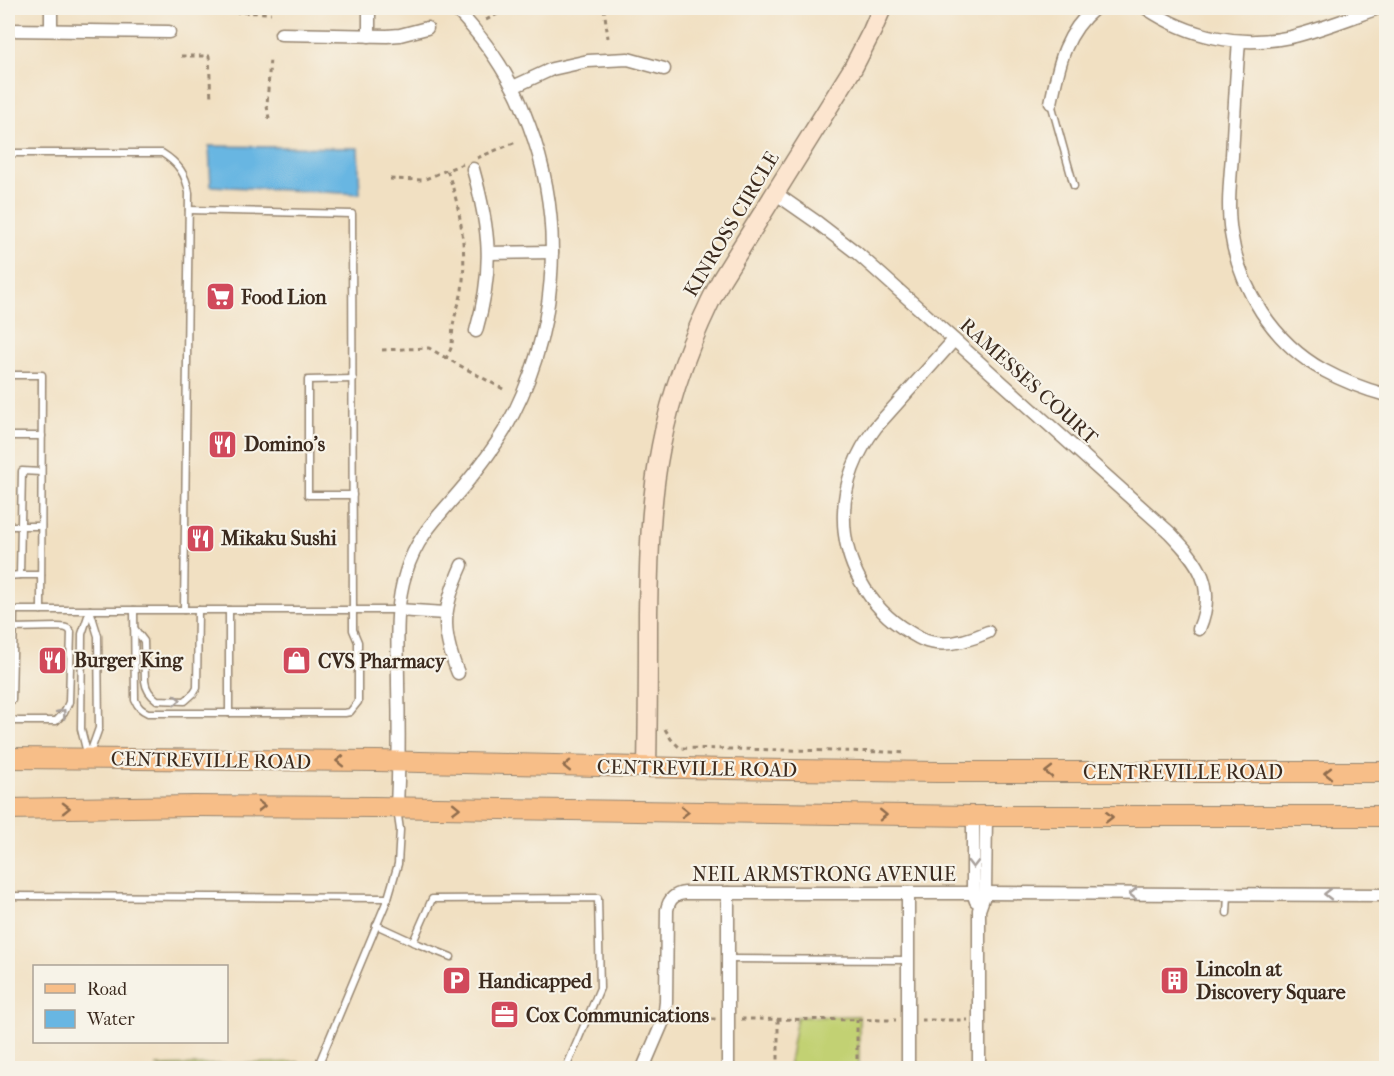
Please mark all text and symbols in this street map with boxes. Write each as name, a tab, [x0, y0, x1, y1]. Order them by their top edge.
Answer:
street label: KINROSS CIRCLE	[679, 148, 784, 301]
supermarket icon: Food Lion	[204, 281, 236, 313]
place label: Food Lion	[240, 286, 327, 309]
street label: RAMESSES COURT	[955, 313, 1103, 450]
restaurant icon: Domino's	[207, 428, 239, 460]
place label: Domino's	[244, 433, 326, 456]
restaurant icon: Mikaku Sushi	[184, 522, 216, 554]
place label: Mikaku Sushi	[220, 527, 338, 550]
restaurant icon: Burger King	[37, 644, 69, 676]
shop icon: CVS Pharmacy	[281, 645, 313, 677]
place label: Burger King	[74, 649, 184, 672]
place label: CVS Pharmacy	[318, 650, 447, 673]
one-way arrow	[172, 694, 181, 707]
one-way arrow	[54, 709, 65, 720]
street label: CENTREVILLE ROAD	[111, 747, 311, 774]
one-way arrow	[336, 755, 345, 767]
street label: CENTREVILLE ROAD	[597, 755, 797, 782]
one-way arrow	[563, 759, 572, 772]
street label: CENTREVILLE ROAD	[1083, 761, 1283, 784]
one-way arrow	[1045, 766, 1054, 778]
one-way arrow	[1324, 767, 1333, 779]
one-way arrow	[256, 800, 265, 812]
one-way arrow	[61, 802, 70, 814]
one-way arrow	[451, 802, 460, 814]
one-way arrow	[681, 806, 690, 818]
one-way arrow	[878, 809, 887, 821]
one-way arrow	[1105, 811, 1114, 823]
one-way arrow	[967, 859, 979, 868]
street label: NEIL ARMSTRONG AVENUE	[692, 863, 956, 886]
one-way arrow	[1129, 888, 1138, 900]
one-way arrow	[1324, 888, 1333, 900]
place label: Lincoln at Discovery Square	[1196, 958, 1346, 1004]
building icon: Lincoln at Discovery Square	[1159, 964, 1191, 996]
legend	[33, 965, 228, 1043]
parking icon: Handicapped	[441, 965, 473, 997]
place label: Handicapped	[478, 970, 593, 993]
text: Road	[87, 979, 127, 1000]
office icon: Cox Communications	[489, 999, 521, 1031]
place label: Cox Communications	[526, 1004, 710, 1027]
text: Water	[86, 1009, 135, 1030]

